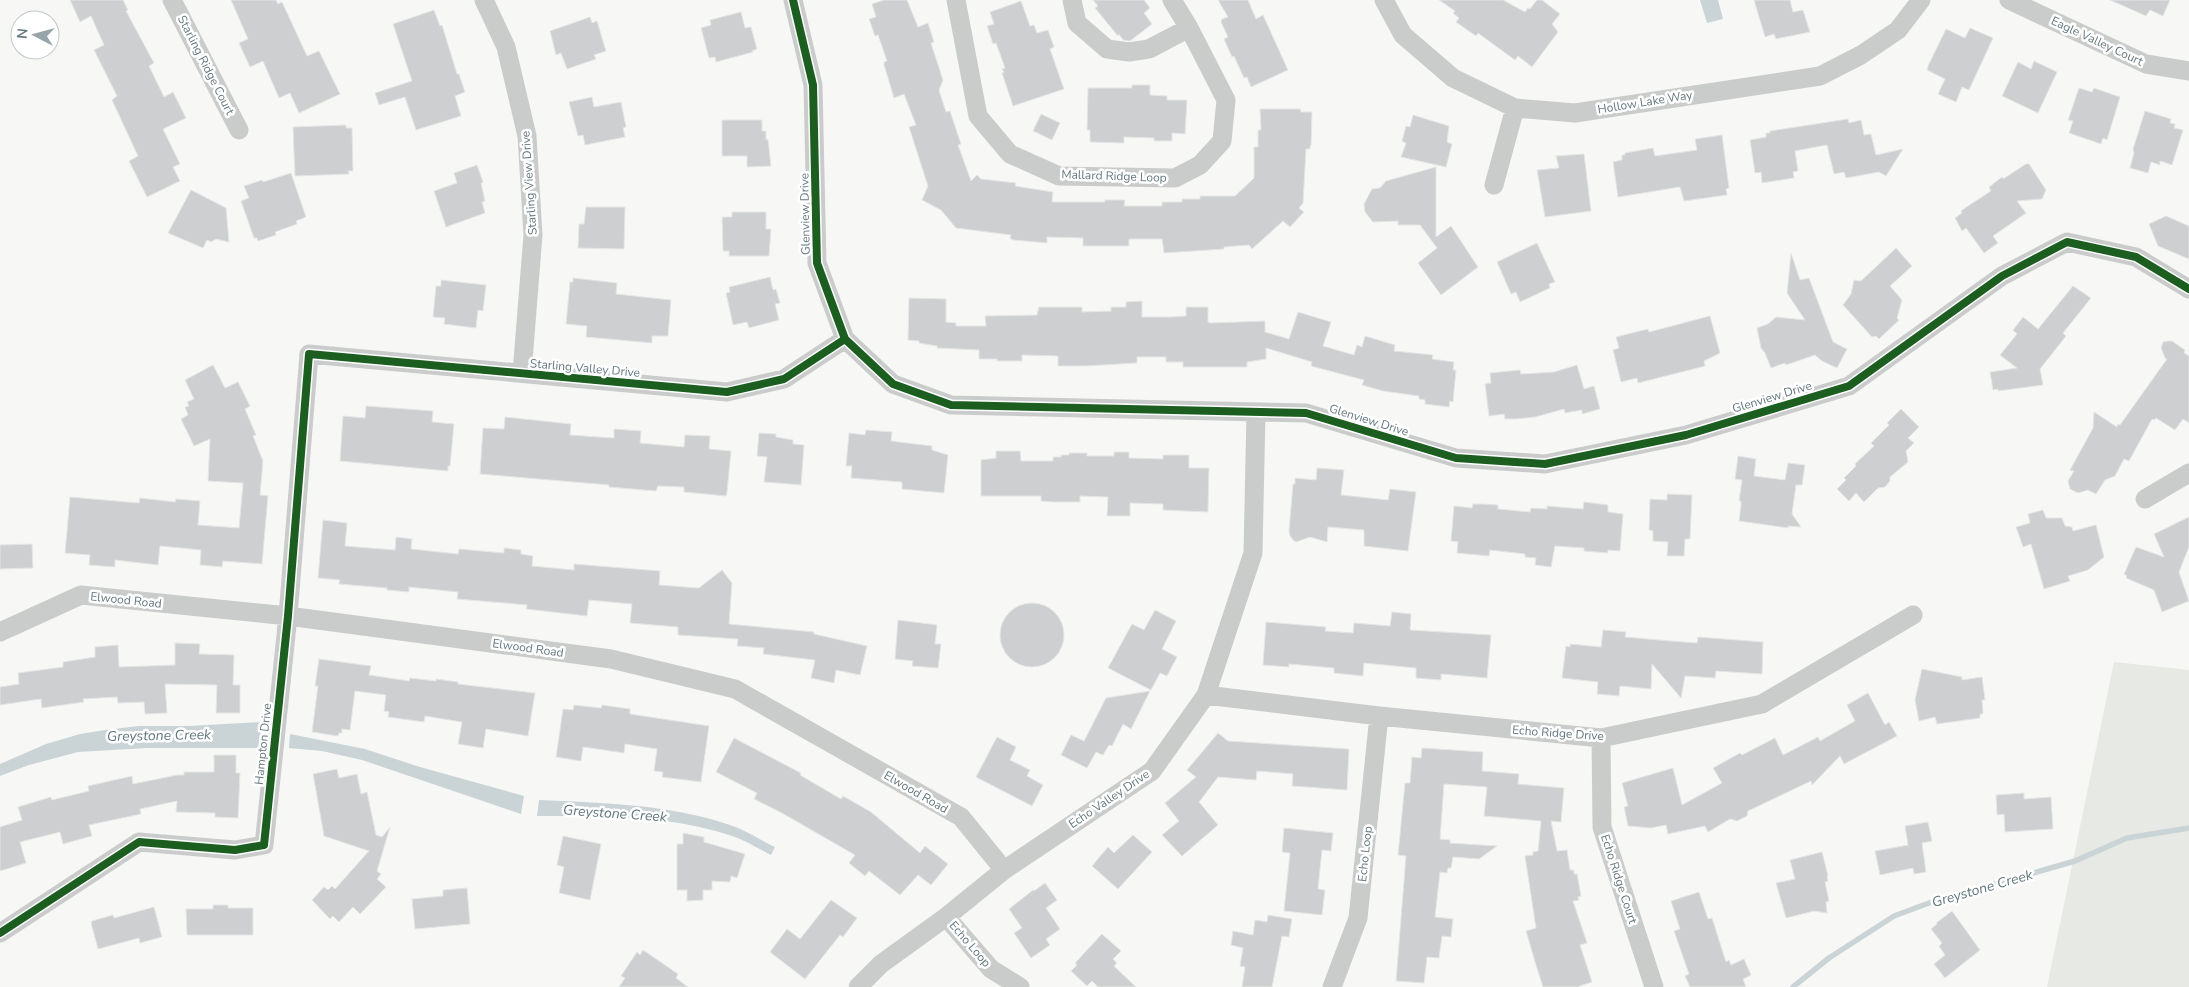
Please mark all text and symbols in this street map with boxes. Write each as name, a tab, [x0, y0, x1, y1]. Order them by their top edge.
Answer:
north arrow	[10, 10, 60, 60]
street label: Starling Ridge Court	[174, 13, 238, 118]
street label: Eagle Valley Court	[2048, 13, 2146, 70]
text: N	[13, 27, 33, 40]
street label: Hollow Lake Way	[1596, 86, 1694, 117]
street label: Starling View Drive	[517, 130, 541, 236]
street label: Mallard Ridge Loop	[1061, 166, 1167, 186]
street label: Glenview Drive	[796, 173, 814, 255]
street label: Starling Valley Drive	[529, 355, 641, 381]
street label: Glenview Drive	[1730, 377, 1814, 417]
street label: Glenview Drive	[1327, 400, 1411, 440]
street label: Elwood Road	[89, 588, 163, 612]
street label: Elwood Road	[491, 635, 565, 661]
street label: Hampton Drive	[251, 702, 275, 786]
street label: Echo Ridge Drive	[1512, 722, 1604, 744]
water label: Greystone Creek	[107, 725, 212, 746]
street label: Echo Valley Drive	[1066, 766, 1152, 832]
street label: Elwood Road	[881, 767, 951, 817]
water label: Greystone Creek	[562, 800, 668, 827]
street label: Echo Loop	[1354, 825, 1376, 883]
street label: Echo Ridge Court	[1597, 832, 1641, 927]
water label: Greystone Creek	[1930, 865, 2036, 912]
street label: Echo Loop	[946, 918, 994, 970]

